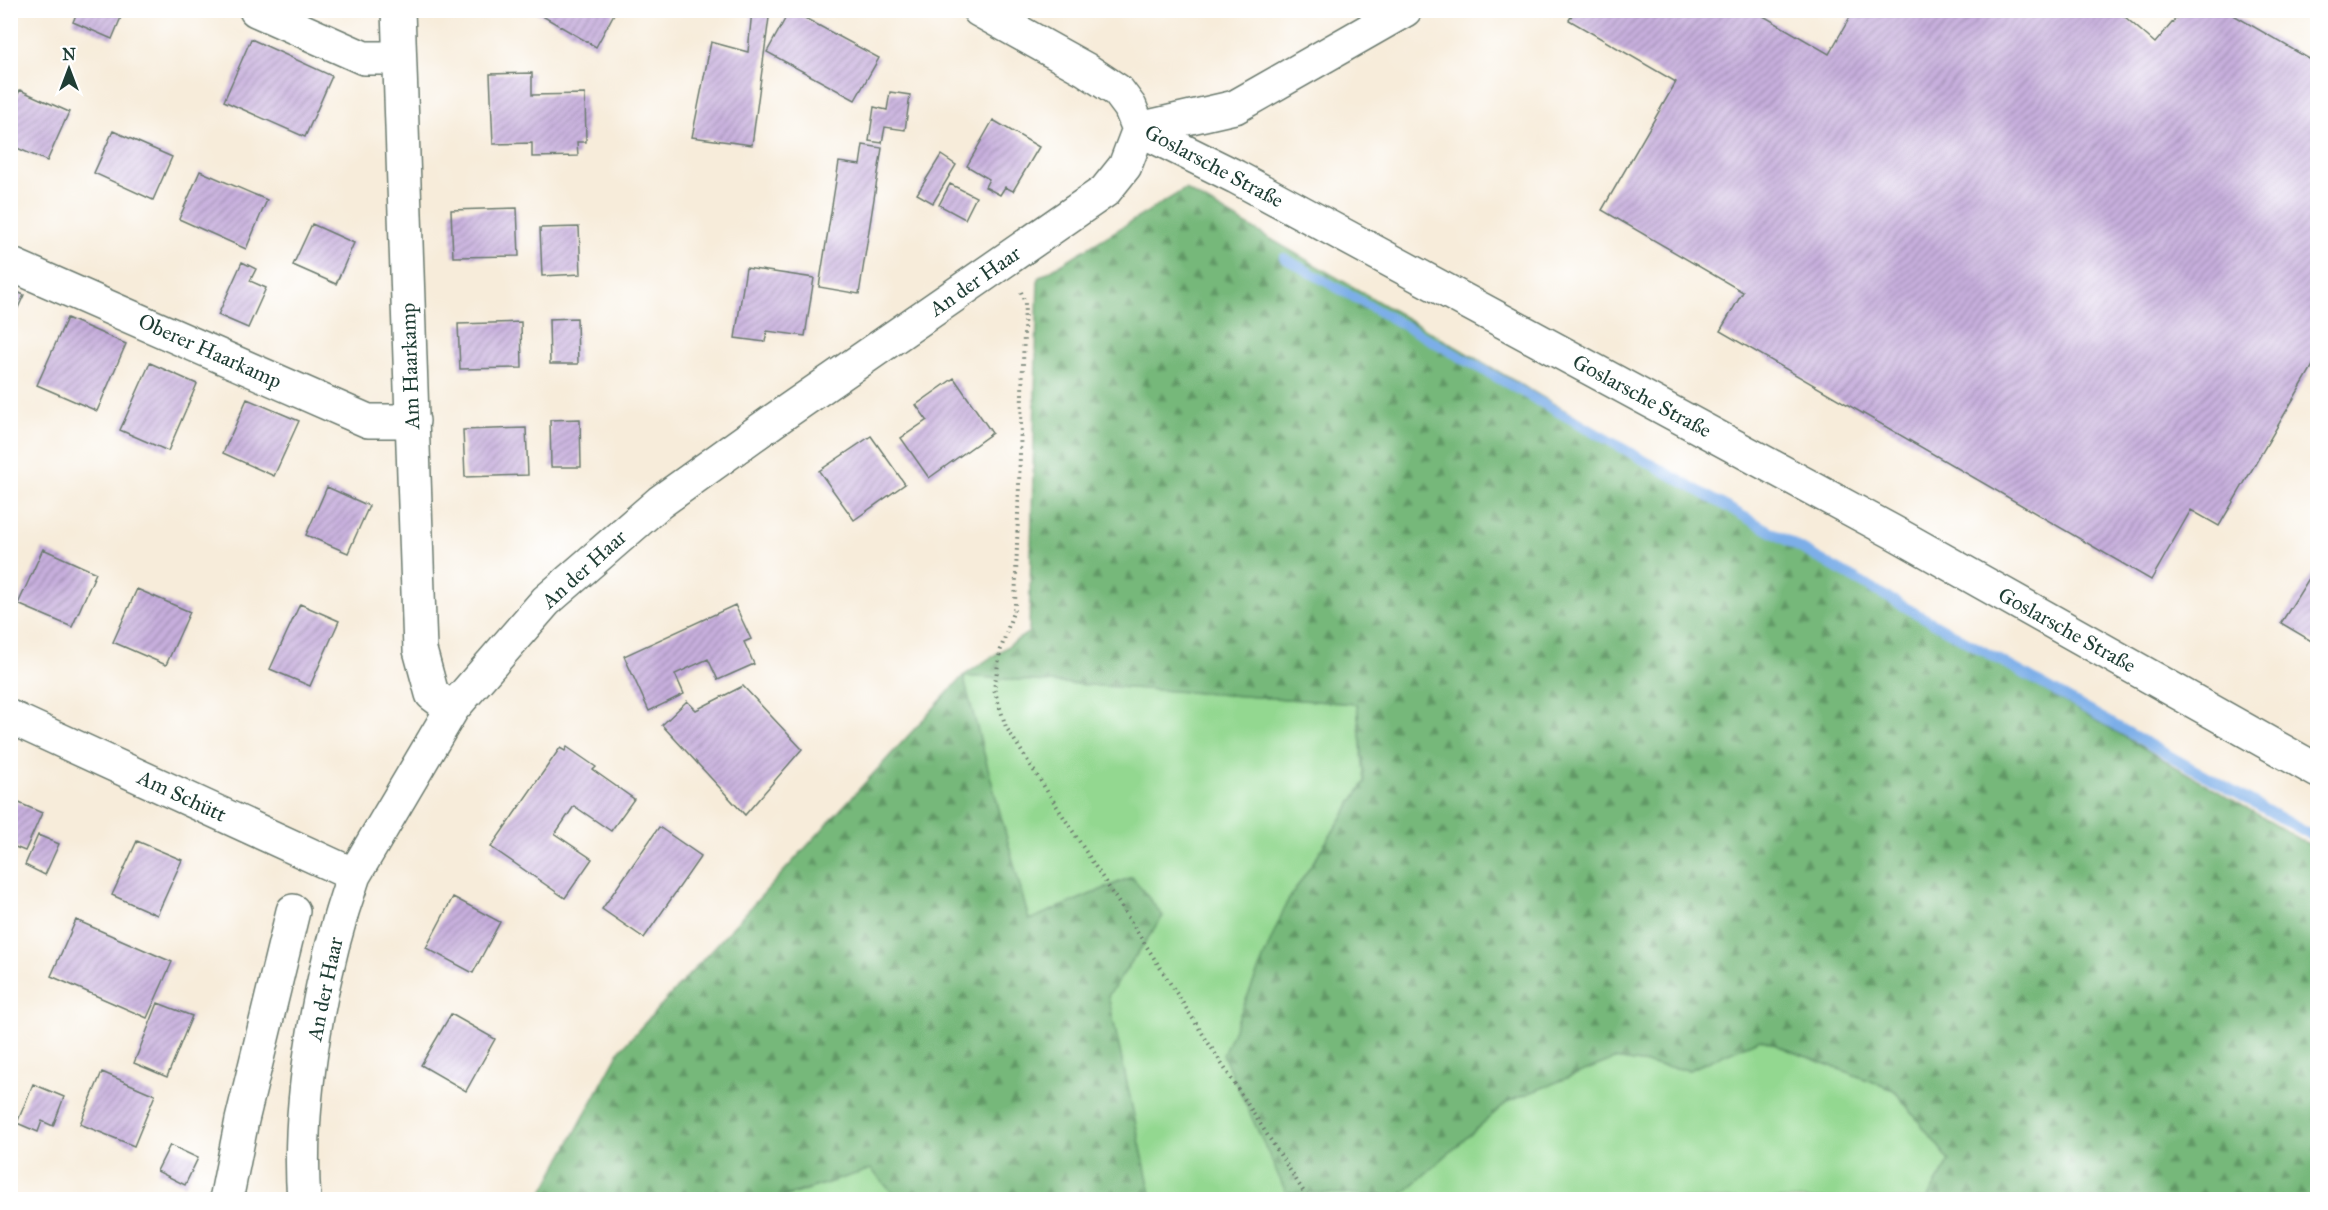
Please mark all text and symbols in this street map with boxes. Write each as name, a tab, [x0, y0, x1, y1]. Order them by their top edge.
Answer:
north arrow	[39, 39, 99, 99]
text: N	[62, 45, 76, 64]
street label: Goslarsche Straße	[1140, 118, 1288, 214]
street label: An der Haar	[924, 240, 1026, 322]
street label: Am Haarkamp	[395, 302, 425, 431]
street label: Oberer Haarkamp	[134, 308, 286, 394]
street label: Goslarsche Straße	[1568, 348, 1716, 444]
street label: An der Haar	[535, 524, 632, 615]
street label: Goslarsche Straße	[1994, 581, 2141, 679]
street label: Am Schütt	[133, 764, 231, 828]
street label: An der Haar	[301, 935, 349, 1044]

